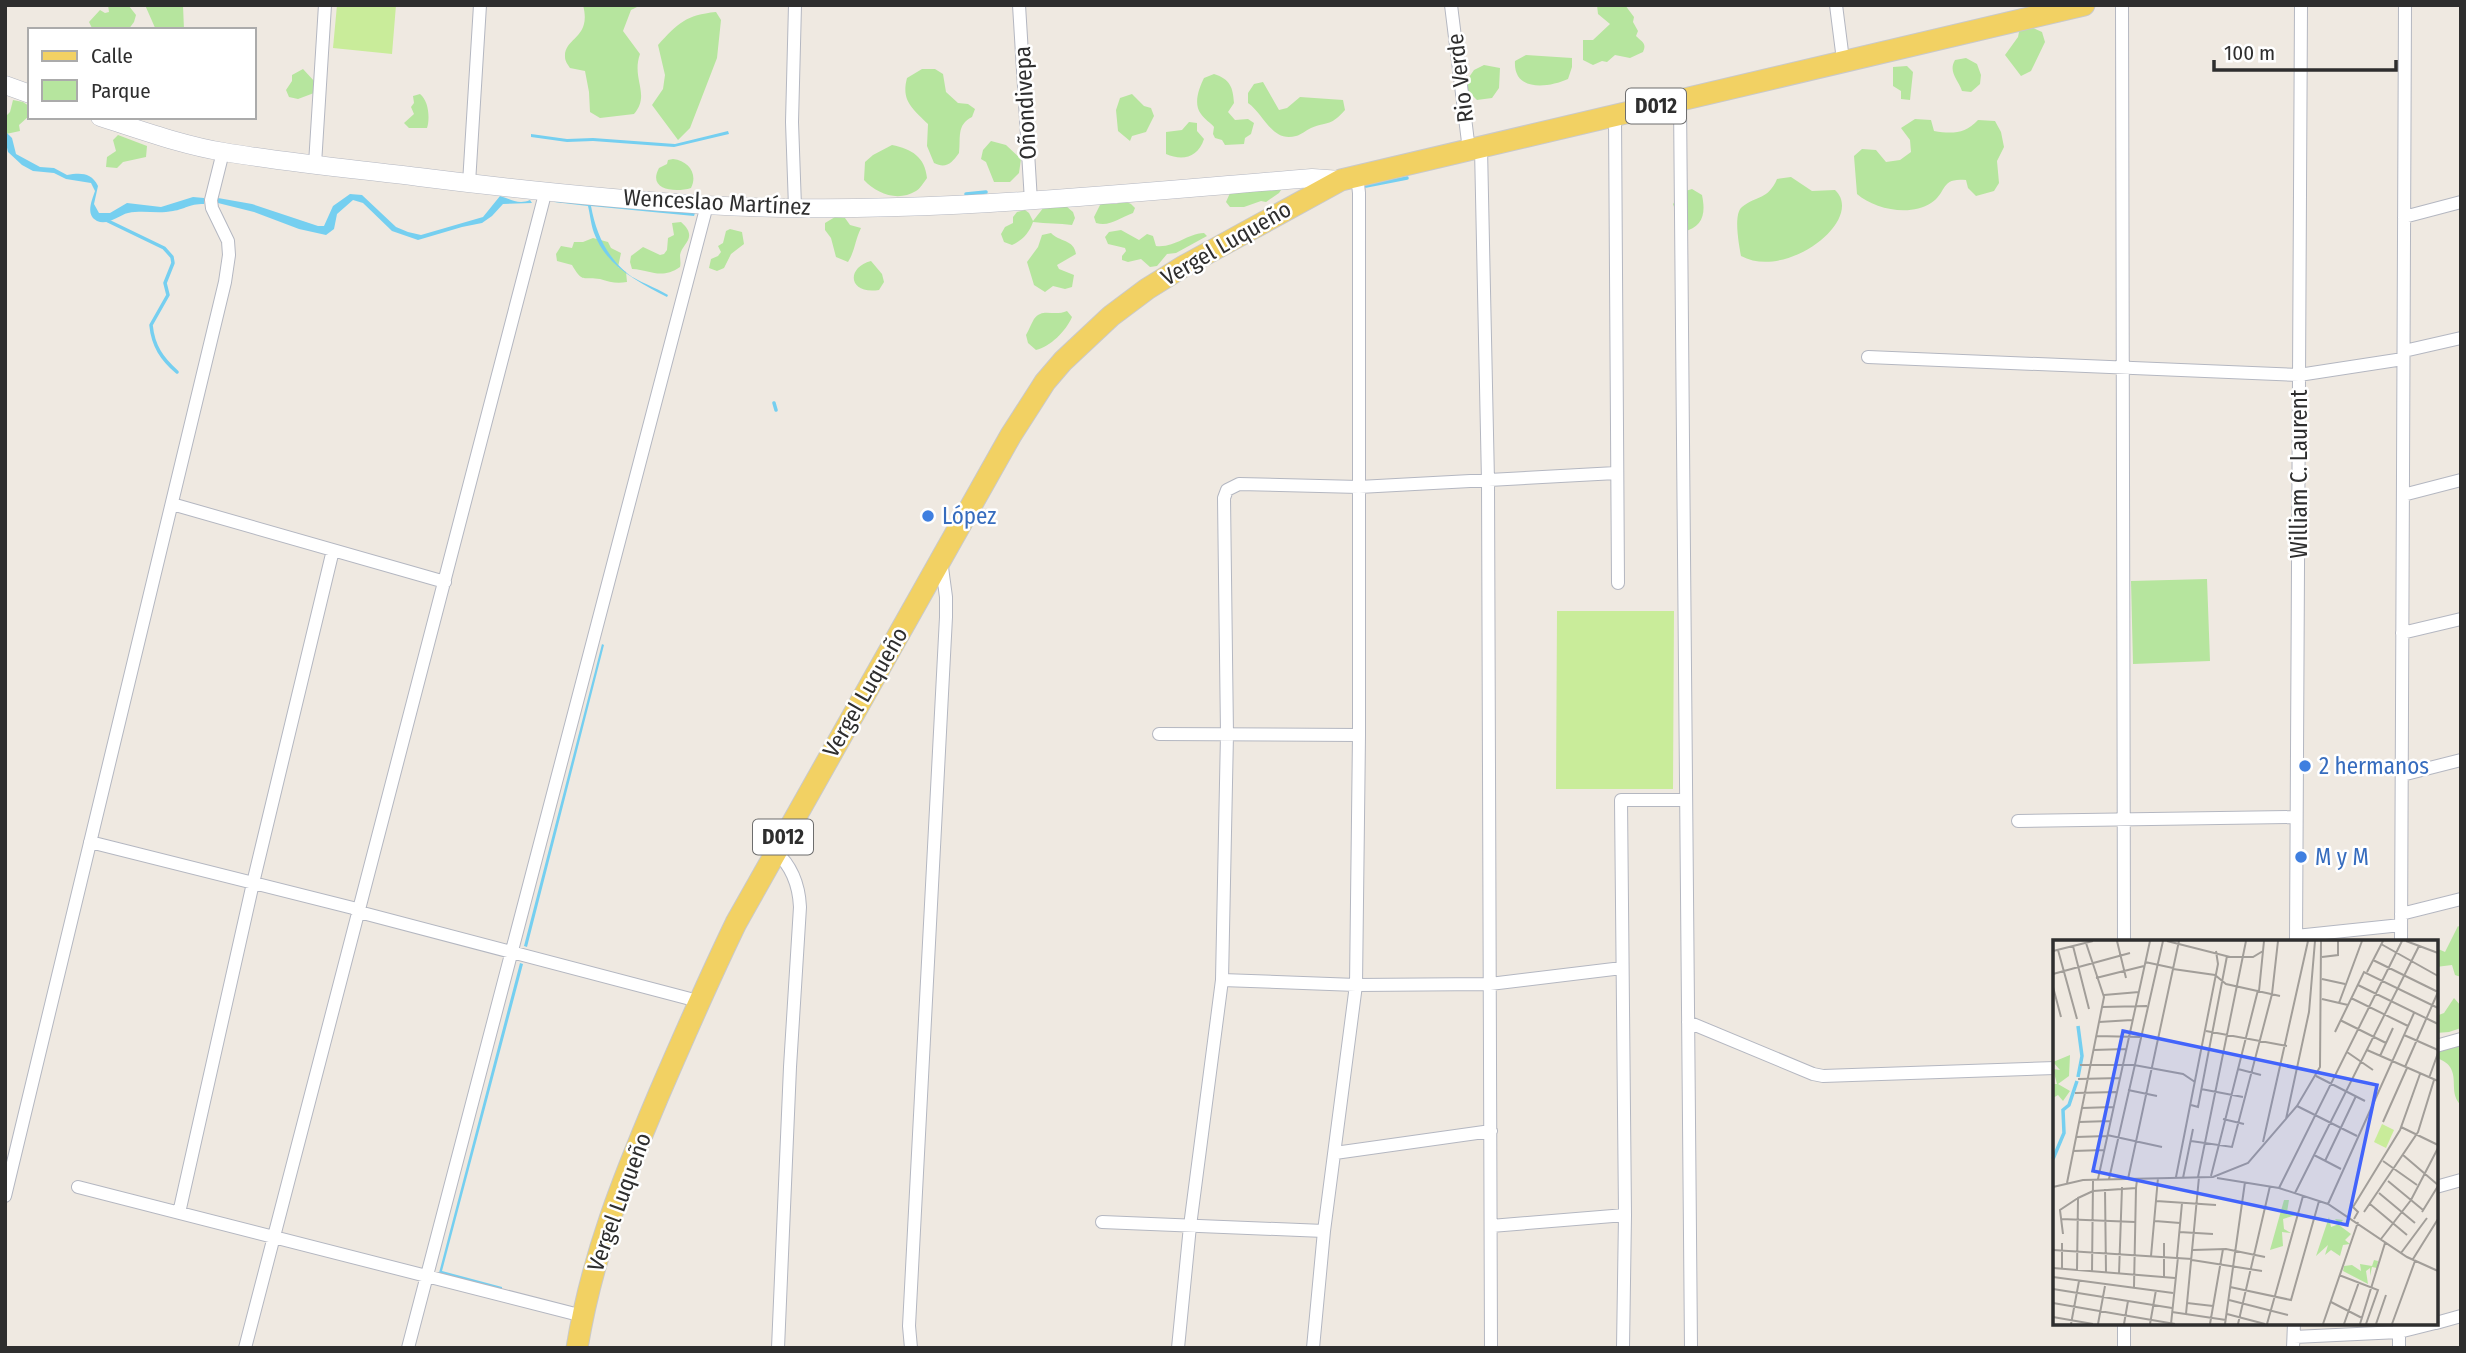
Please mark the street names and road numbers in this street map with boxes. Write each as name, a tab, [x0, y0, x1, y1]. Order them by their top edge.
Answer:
street label: Rio Verde	[1441, 32, 1479, 124]
street label: Oñondivepa	[1008, 45, 1042, 161]
road number: D012	[1626, 88, 1686, 124]
street label: Wenceslao Martínez	[623, 183, 811, 221]
street label: Vergel Luqueño	[1156, 195, 1296, 291]
street label: William C. Laurent	[2285, 389, 2313, 559]
street label: Vergel Luqueño	[817, 622, 913, 762]
road number: D012	[753, 820, 813, 854]
street label: Vergel Luqueño	[581, 1129, 657, 1275]

